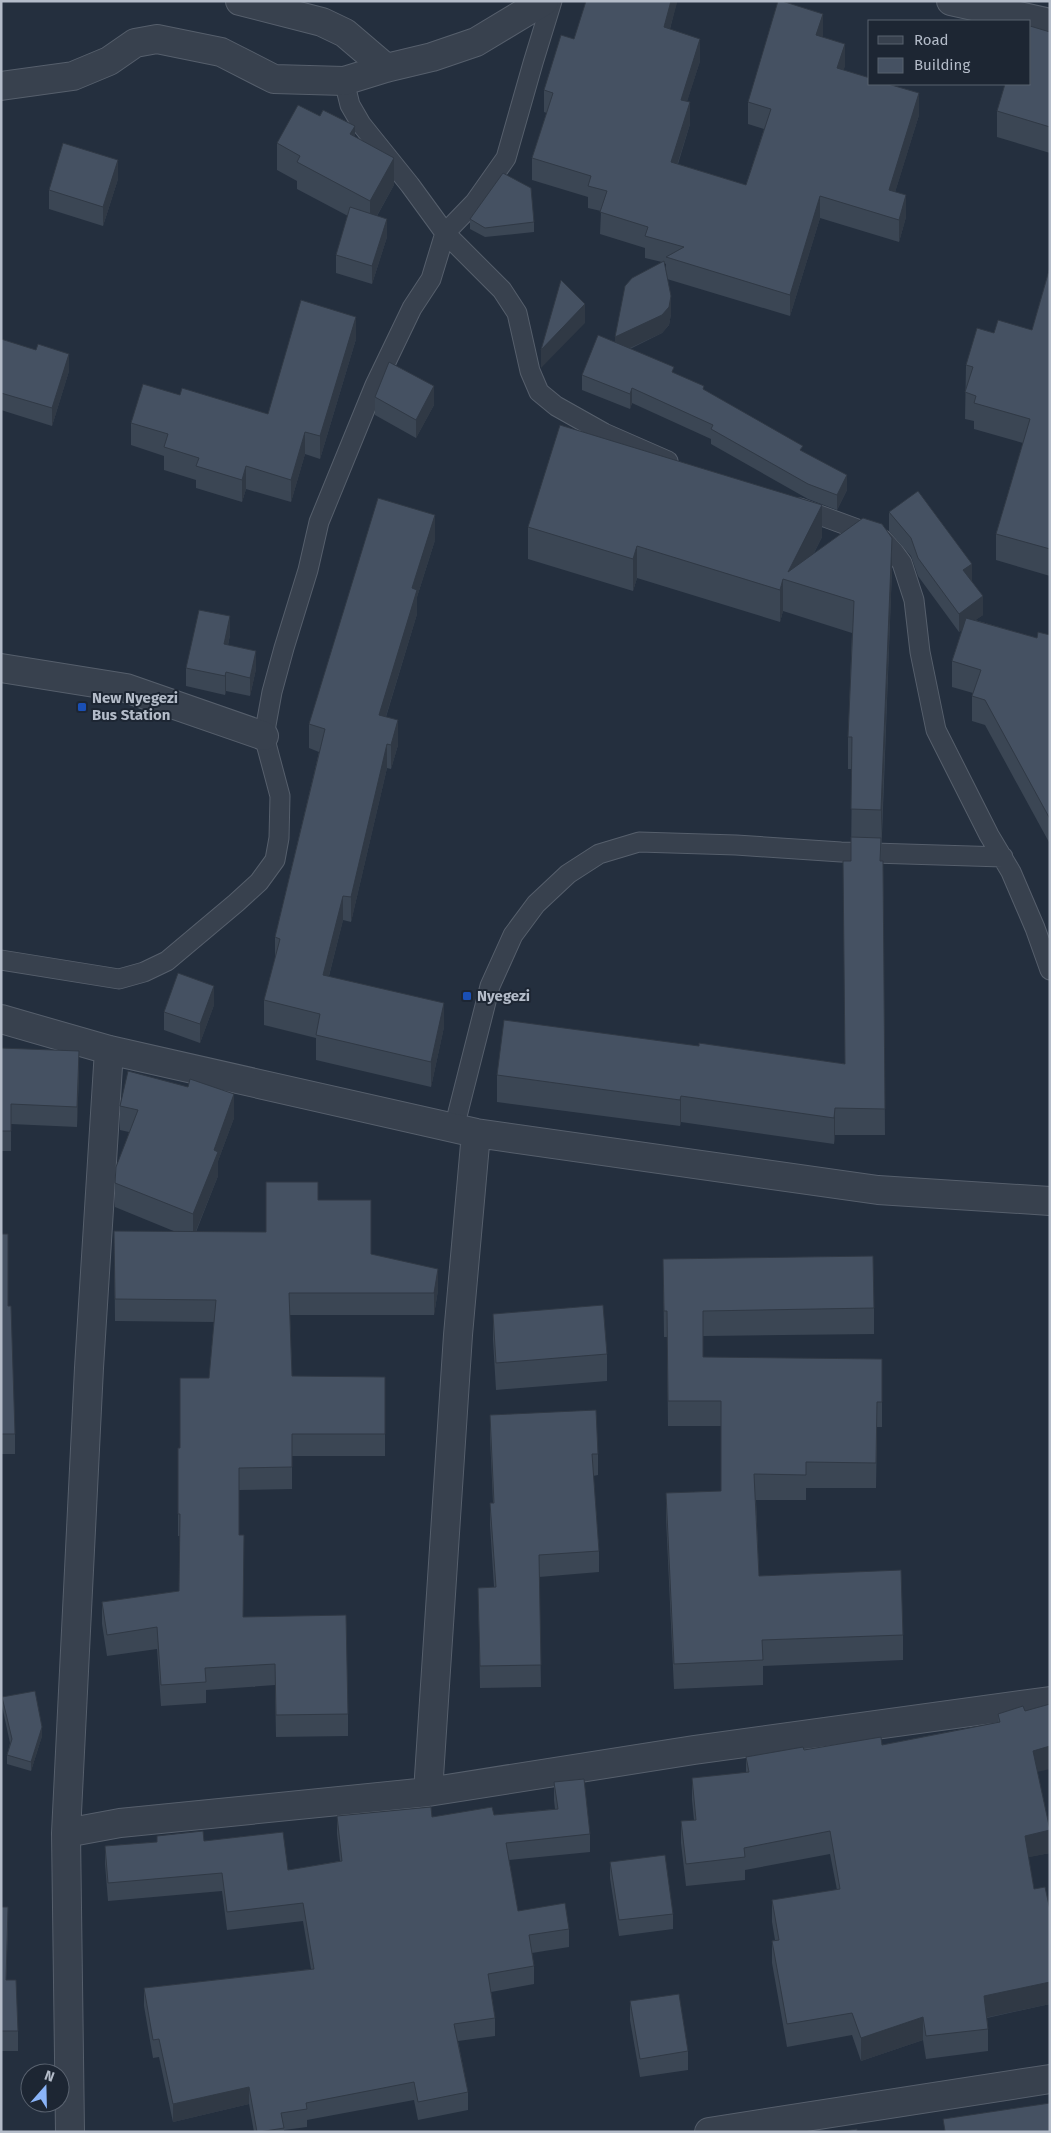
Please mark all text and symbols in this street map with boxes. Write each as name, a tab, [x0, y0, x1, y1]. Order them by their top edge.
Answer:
legend	[868, 20, 1031, 85]
text: Road	[914, 31, 949, 49]
text: Building	[914, 56, 970, 74]
place label: New Nyegezi Bus Station	[92, 689, 178, 724]
marker: New Nyegezi Bus Station	[76, 701, 88, 713]
place label: Nyegezi	[477, 987, 530, 1005]
marker: Nyegezi	[461, 990, 473, 1002]
north arrow	[20, 2063, 70, 2113]
text: N	[42, 2067, 57, 2086]

